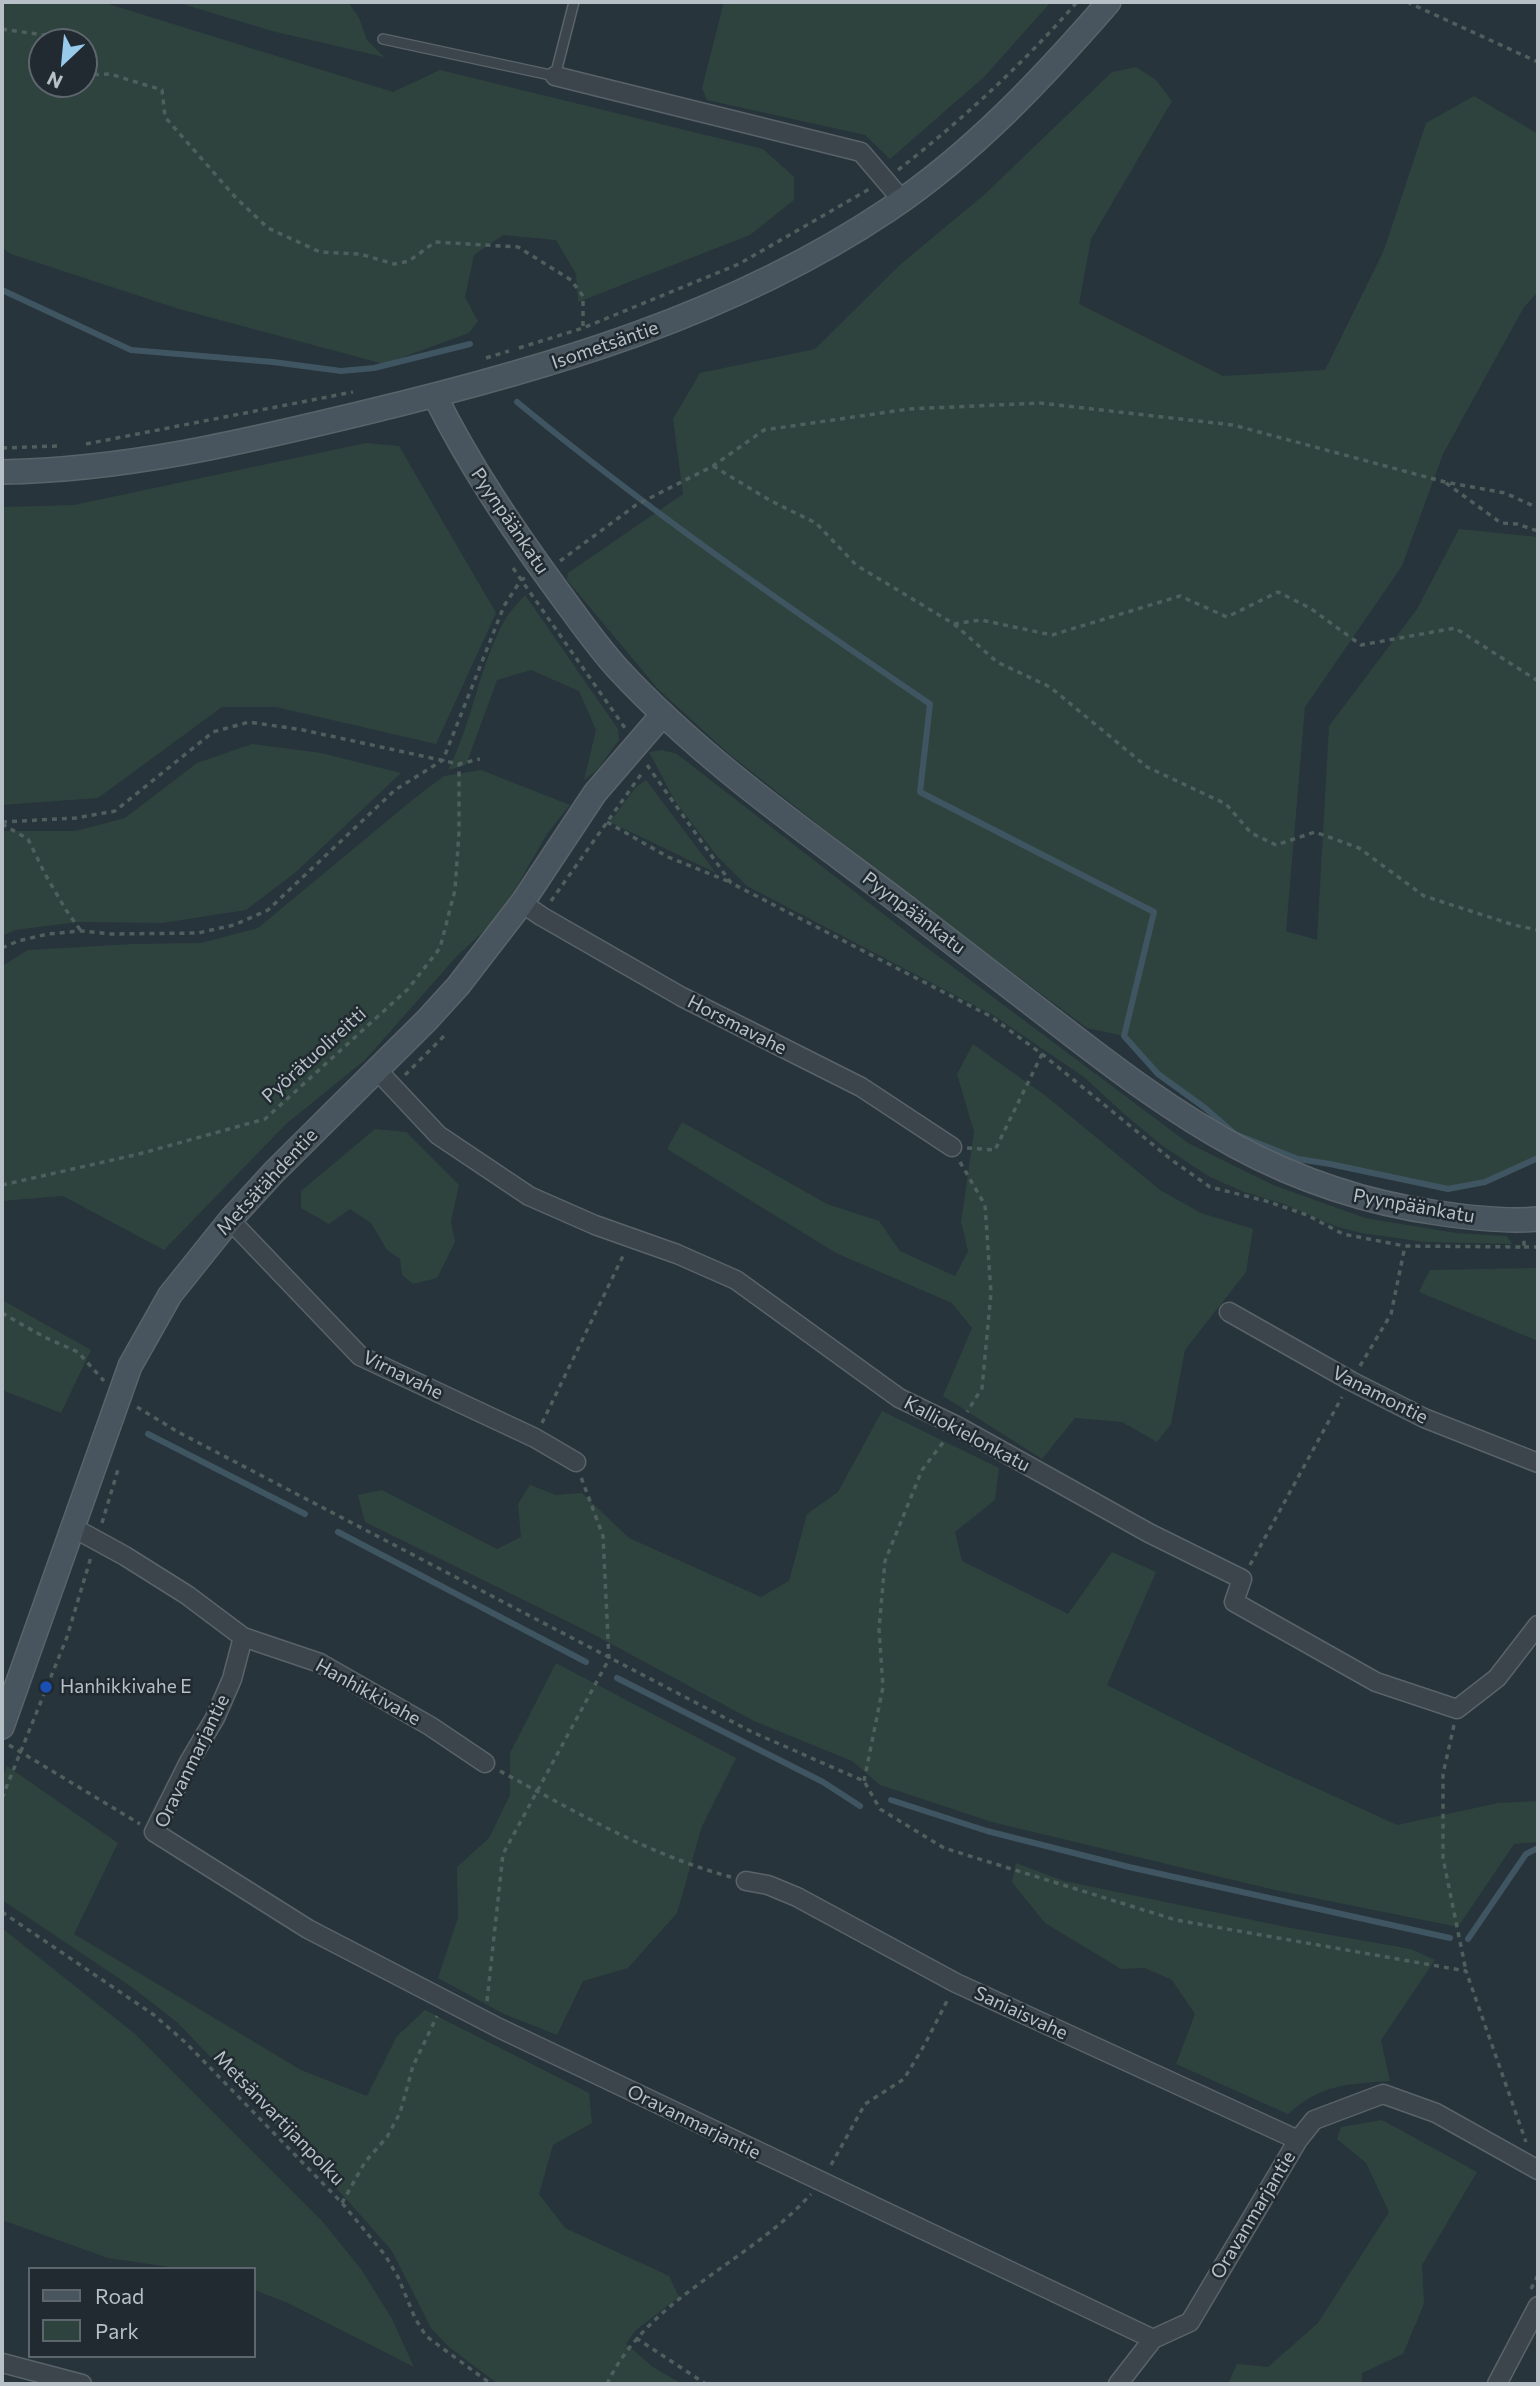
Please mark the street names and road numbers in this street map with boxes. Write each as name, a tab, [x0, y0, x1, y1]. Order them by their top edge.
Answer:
street label: Isometsäntie	[549, 316, 661, 374]
street label: Pyynpäänkatu	[466, 464, 554, 578]
street label: Pyynpäänkatu	[858, 867, 970, 959]
street label: Horsmavahe	[684, 990, 790, 1060]
street label: Pyörätuolireitti	[257, 1002, 371, 1108]
street label: Metsätähdentie	[212, 1124, 322, 1240]
street label: Pyynpäänkatu	[1351, 1184, 1477, 1228]
street label: Virnavahe	[359, 1346, 447, 1404]
street label: Vanamontie	[1328, 1361, 1432, 1429]
street label: Kalliokielonkatu	[900, 1391, 1034, 1477]
street label: Hanhikkivahe	[311, 1654, 425, 1730]
street label: Oravanmarjantie	[150, 1691, 234, 1831]
street label: Saniaisvahe	[971, 1981, 1071, 2045]
street label: Metsänvartijanpolku	[209, 2046, 349, 2190]
street label: Oravanmarjantie	[624, 2080, 764, 2164]
street label: Oravanmarjantie	[1206, 2147, 1300, 2283]

